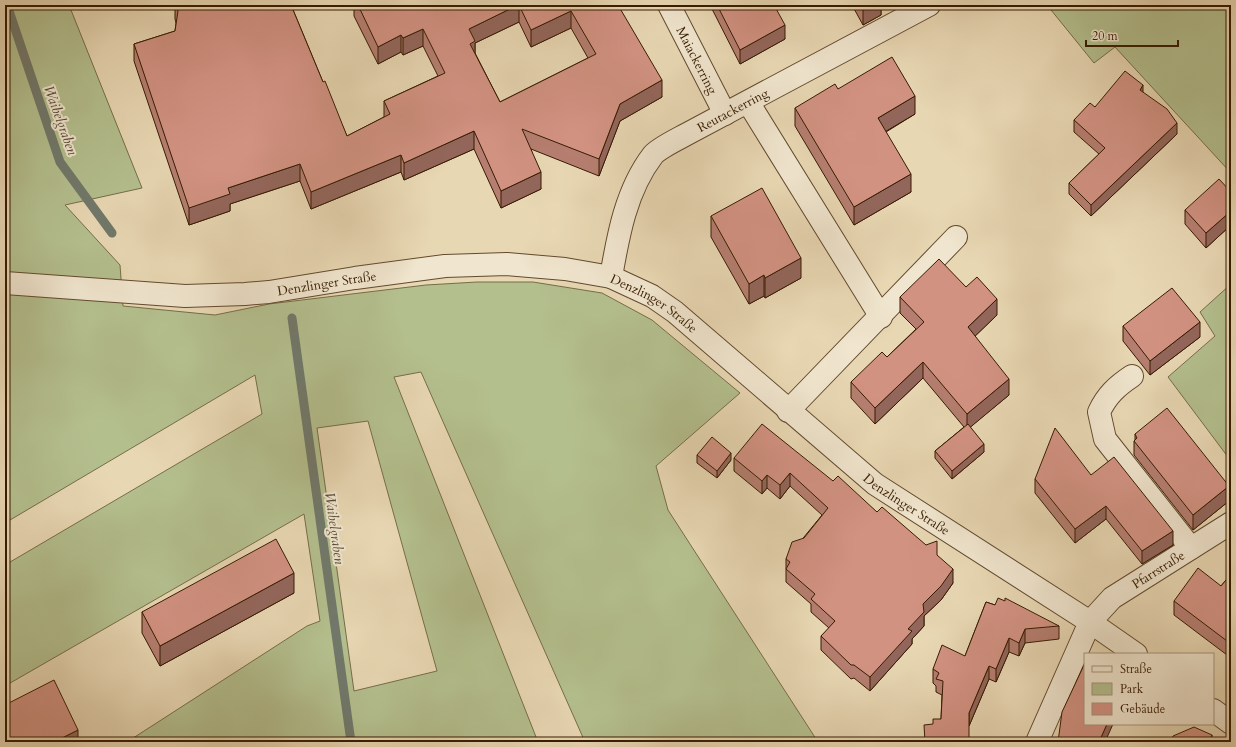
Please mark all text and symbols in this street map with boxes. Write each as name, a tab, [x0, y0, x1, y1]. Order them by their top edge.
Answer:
scale bar	[1086, 22, 1178, 48]
street label: Maiackerring	[672, 24, 722, 98]
text: 20 m	[1092, 28, 1119, 44]
water label: Waibelgraben	[39, 83, 82, 158]
street label: Reutackerring	[694, 84, 772, 137]
street label: Denzlinger Straße	[276, 267, 378, 301]
street label: Denzlinger Straße	[607, 270, 701, 338]
street label: Denzlinger Straße	[859, 470, 953, 540]
water label: Waibelgraben	[320, 491, 349, 566]
street label: Pfarrstraße	[1129, 546, 1188, 593]
legend	[1084, 653, 1214, 725]
text: Straße	[1120, 661, 1152, 677]
text: Park	[1120, 681, 1144, 697]
text: Gebäude	[1120, 701, 1165, 717]

